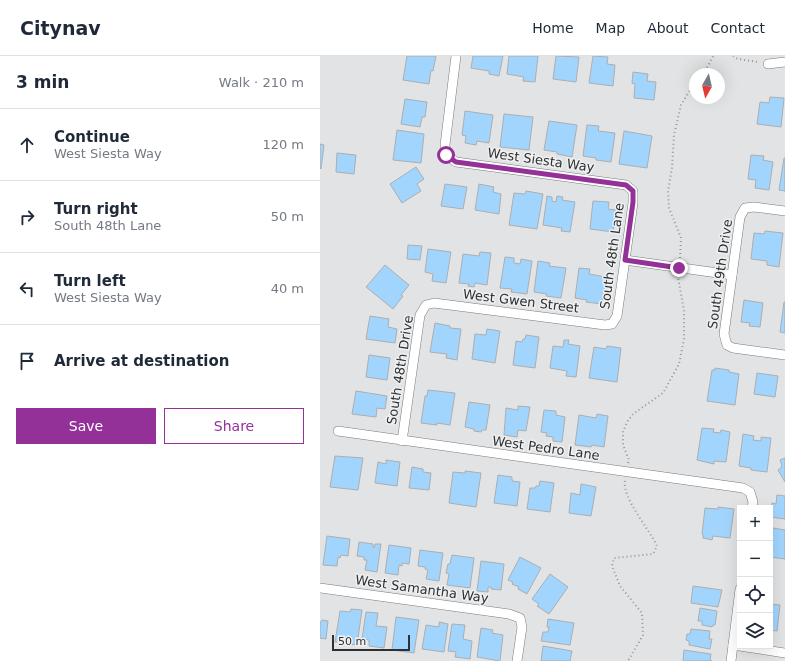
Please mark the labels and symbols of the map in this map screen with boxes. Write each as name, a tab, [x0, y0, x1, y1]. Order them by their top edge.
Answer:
north arrow	[689, 68, 725, 104]
street label: West Siesta Way	[487, 145, 596, 175]
route start	[437, 146, 455, 164]
street label: South 48th Lane	[597, 202, 627, 310]
street label: South 49th Drive	[705, 218, 735, 330]
route end	[670, 259, 688, 277]
street label: West Gwen Street	[462, 286, 580, 316]
street label: South 48th Drive	[384, 314, 416, 426]
street label: West Pedro Lane	[491, 433, 601, 463]
street label: West Samantha Way	[354, 572, 490, 606]
scale bar	[332, 633, 410, 652]

